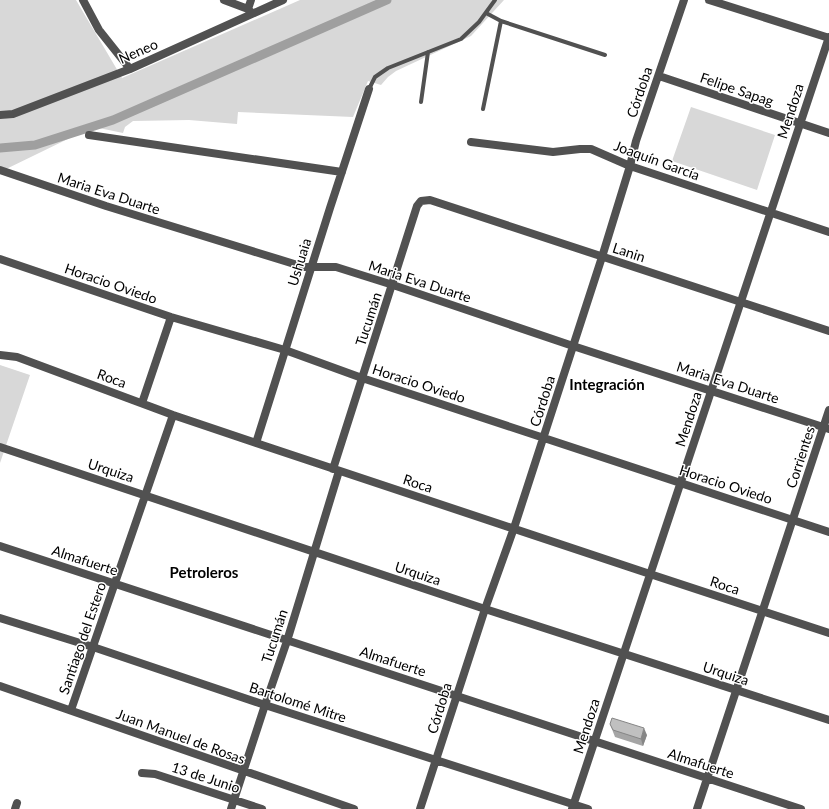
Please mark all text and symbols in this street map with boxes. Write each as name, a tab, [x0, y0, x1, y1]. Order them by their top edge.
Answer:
street label: Neneo	[116, 35, 160, 67]
street label: Córdoba	[622, 64, 656, 120]
street label: Felipe Sapag	[698, 68, 776, 110]
street label: Mendoza	[773, 81, 807, 141]
street label: Joaquín García	[612, 137, 702, 183]
street label: Maria Eva Duarte	[56, 168, 162, 218]
street label: Ushuaia	[284, 236, 314, 288]
street label: Lanin	[611, 239, 647, 265]
street label: Maria Eva Duarte	[367, 256, 473, 306]
street label: Horacio Oviedo	[62, 259, 160, 307]
street label: Tucumán	[351, 290, 385, 348]
street label: Maria Eva Duarte	[675, 357, 781, 407]
street label: Horacio Oviedo	[370, 360, 468, 406]
street label: Roca	[95, 365, 129, 391]
street label: Córdoba	[526, 373, 558, 429]
district label: Integración	[569, 375, 645, 393]
street label: Mendoza	[671, 389, 705, 449]
street label: Corrientes	[782, 424, 818, 490]
street label: Urquiza	[86, 455, 136, 485]
street label: Horacio Oviedo	[677, 461, 775, 507]
street label: Roca	[401, 470, 435, 496]
street label: Almafuerte	[50, 541, 120, 579]
street label: Urquiza	[393, 558, 443, 588]
district label: Petroleros	[170, 563, 239, 581]
street label: Roca	[708, 572, 742, 598]
street label: Santiago del Estero	[55, 580, 109, 696]
street label: Tucumán	[257, 607, 291, 665]
street label: Almafuerte	[358, 642, 428, 680]
street label: Urquiza	[701, 658, 751, 688]
street label: Bartolomé Mitre	[247, 678, 349, 726]
street label: Córdoba	[423, 680, 455, 736]
street label: Mendoza	[569, 696, 603, 756]
street label: Juan Manuel de Rosas	[114, 705, 248, 767]
street label: Almafuerte	[666, 744, 736, 782]
street label: 13 de Junio	[170, 758, 242, 796]

